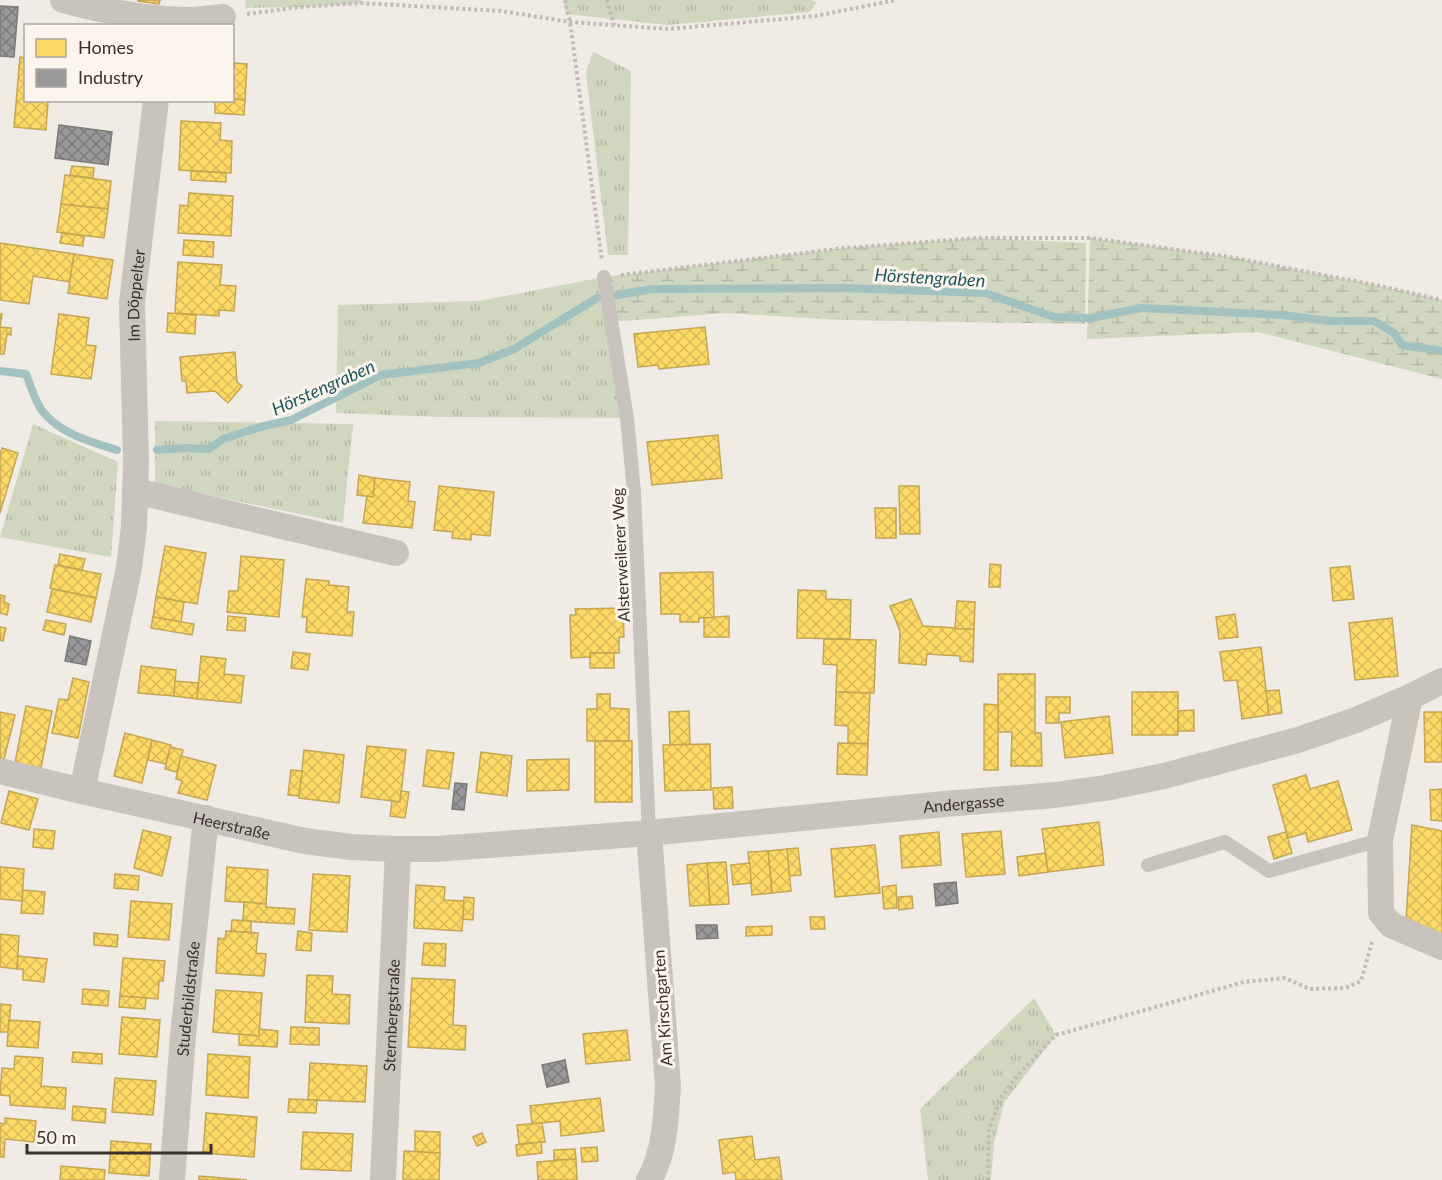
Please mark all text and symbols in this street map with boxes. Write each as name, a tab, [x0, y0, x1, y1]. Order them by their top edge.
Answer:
legend	[24, 24, 234, 102]
text: Homes	[78, 36, 134, 58]
text: Industry	[78, 66, 144, 88]
street label: Im Döppelter	[122, 248, 148, 342]
water label: Hörstengraben	[874, 263, 986, 291]
water label: Hörstengraben	[268, 354, 378, 420]
street label: Alsterweilerer Weg	[607, 488, 633, 622]
street label: Andergasse	[922, 790, 1005, 816]
street label: Heerstraße	[191, 807, 272, 842]
street label: Studerbildstraße	[172, 940, 202, 1057]
street label: Am Kirschgarten	[648, 949, 676, 1067]
street label: Sternbergstraße	[378, 958, 403, 1072]
scale bar	[27, 1117, 212, 1155]
text: 50 m	[36, 1126, 76, 1148]

